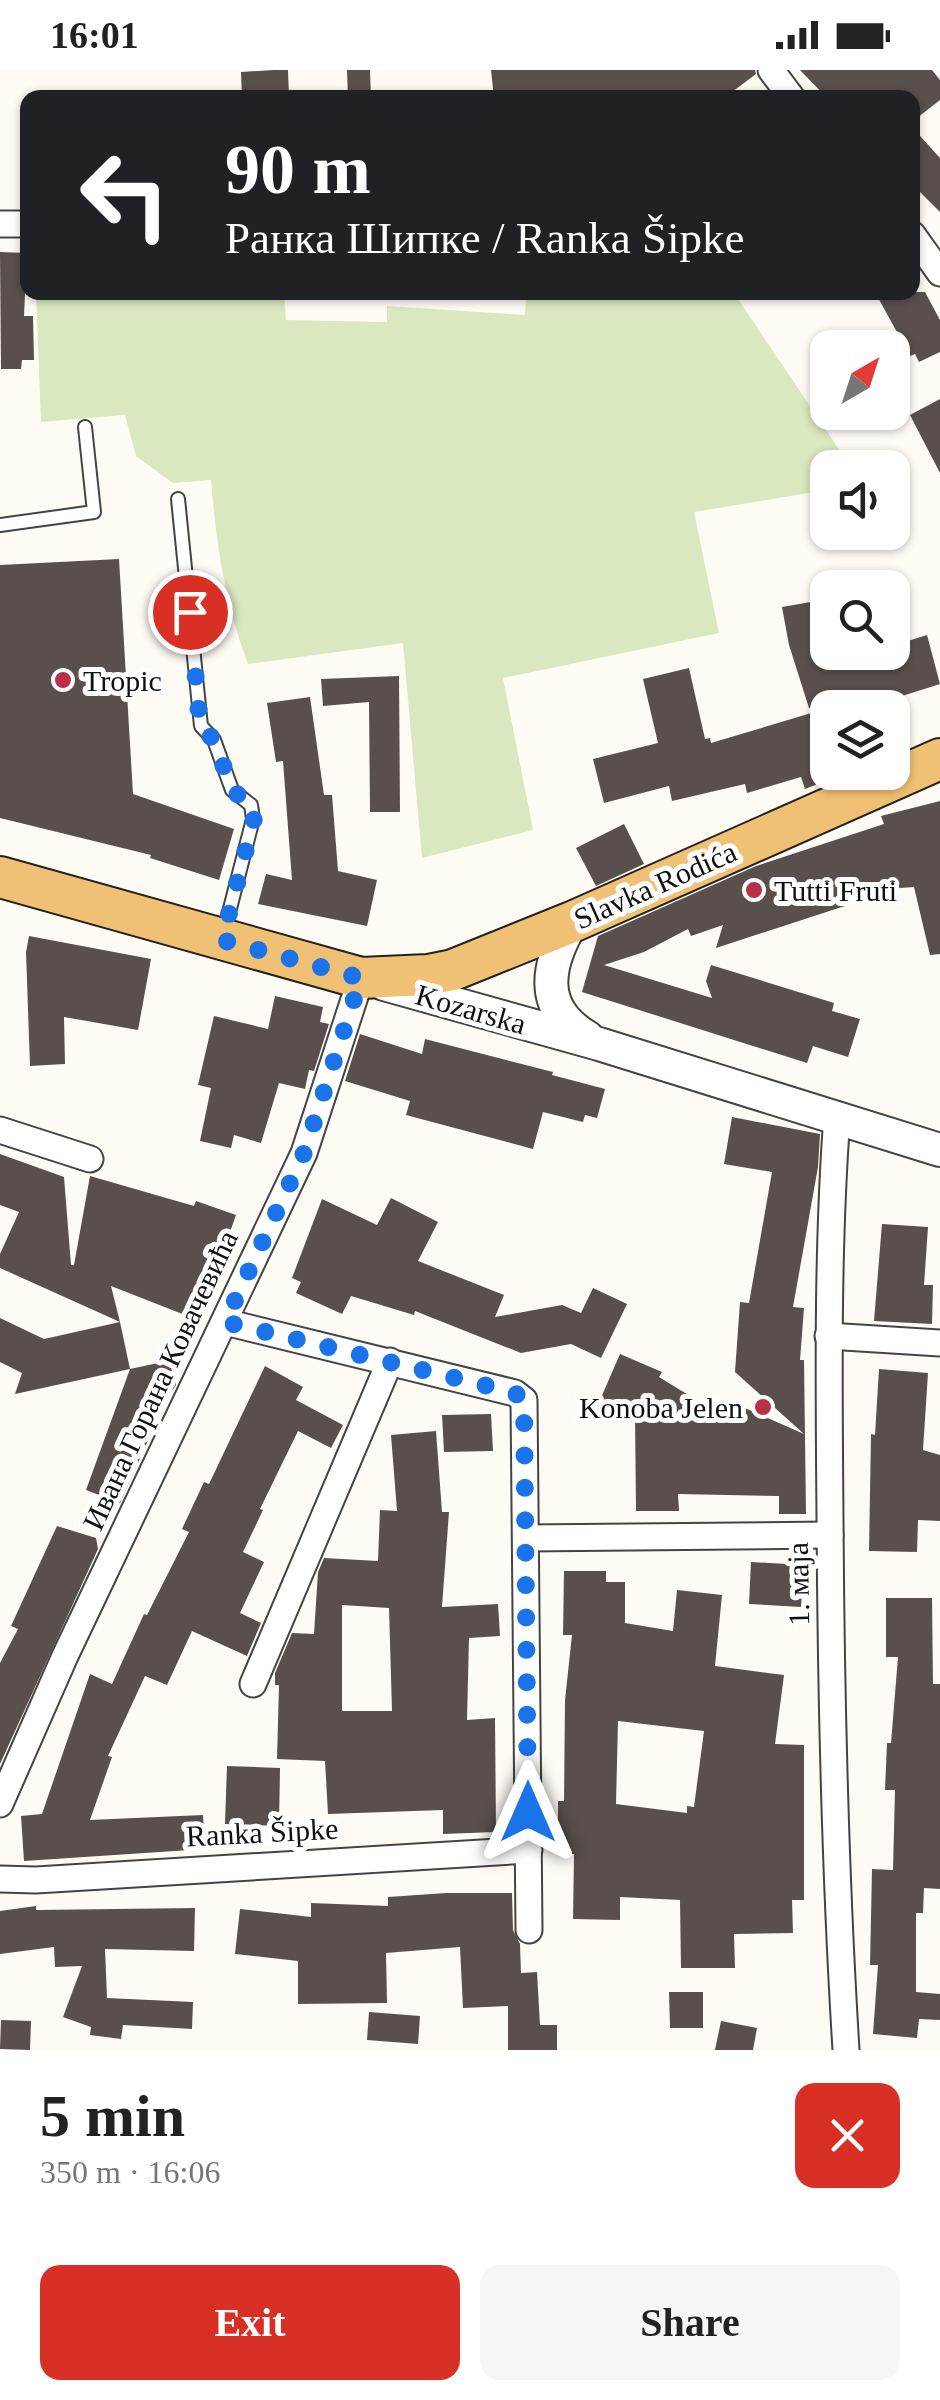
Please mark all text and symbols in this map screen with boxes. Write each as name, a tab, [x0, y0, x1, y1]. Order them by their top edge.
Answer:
text: 16:01	[50, 14, 139, 56]
icon: left	[60, 130, 190, 260]
text: 90 m	[225, 131, 371, 208]
text: Ранка Шипке / Ranka Šipke	[225, 213, 744, 263]
north arrow	[810, 330, 910, 430]
map controls	[810, 330, 910, 790]
button: sound	[810, 450, 910, 550]
pin	[148, 570, 233, 655]
button: search	[810, 570, 910, 670]
icon: arrive	[163, 585, 218, 640]
place label: Tropic	[83, 664, 162, 697]
marker: Tropic	[52, 669, 74, 691]
button: layers	[810, 690, 910, 790]
street label: Slavka Rodića	[569, 835, 741, 935]
place label: Tutti Fruti	[774, 874, 897, 907]
marker: Tutti Fruti	[743, 879, 765, 901]
street label: Kozarska	[412, 978, 530, 1040]
street label: Ивана Горана Ковачевића	[76, 1225, 244, 1535]
place label: Konoba Jelen	[579, 1391, 743, 1424]
marker: Konoba Jelen	[752, 1396, 774, 1418]
street label: 1. маја	[781, 1542, 815, 1626]
position arrow	[476, 1760, 580, 1864]
street label: Ranka Šipke	[185, 1812, 339, 1852]
text: 5 min	[40, 2083, 185, 2149]
button: close	[795, 2083, 900, 2188]
text: 350 m · 16:06	[40, 2154, 220, 2190]
button: Exit	[40, 2265, 460, 2380]
button: Share	[480, 2265, 900, 2380]

